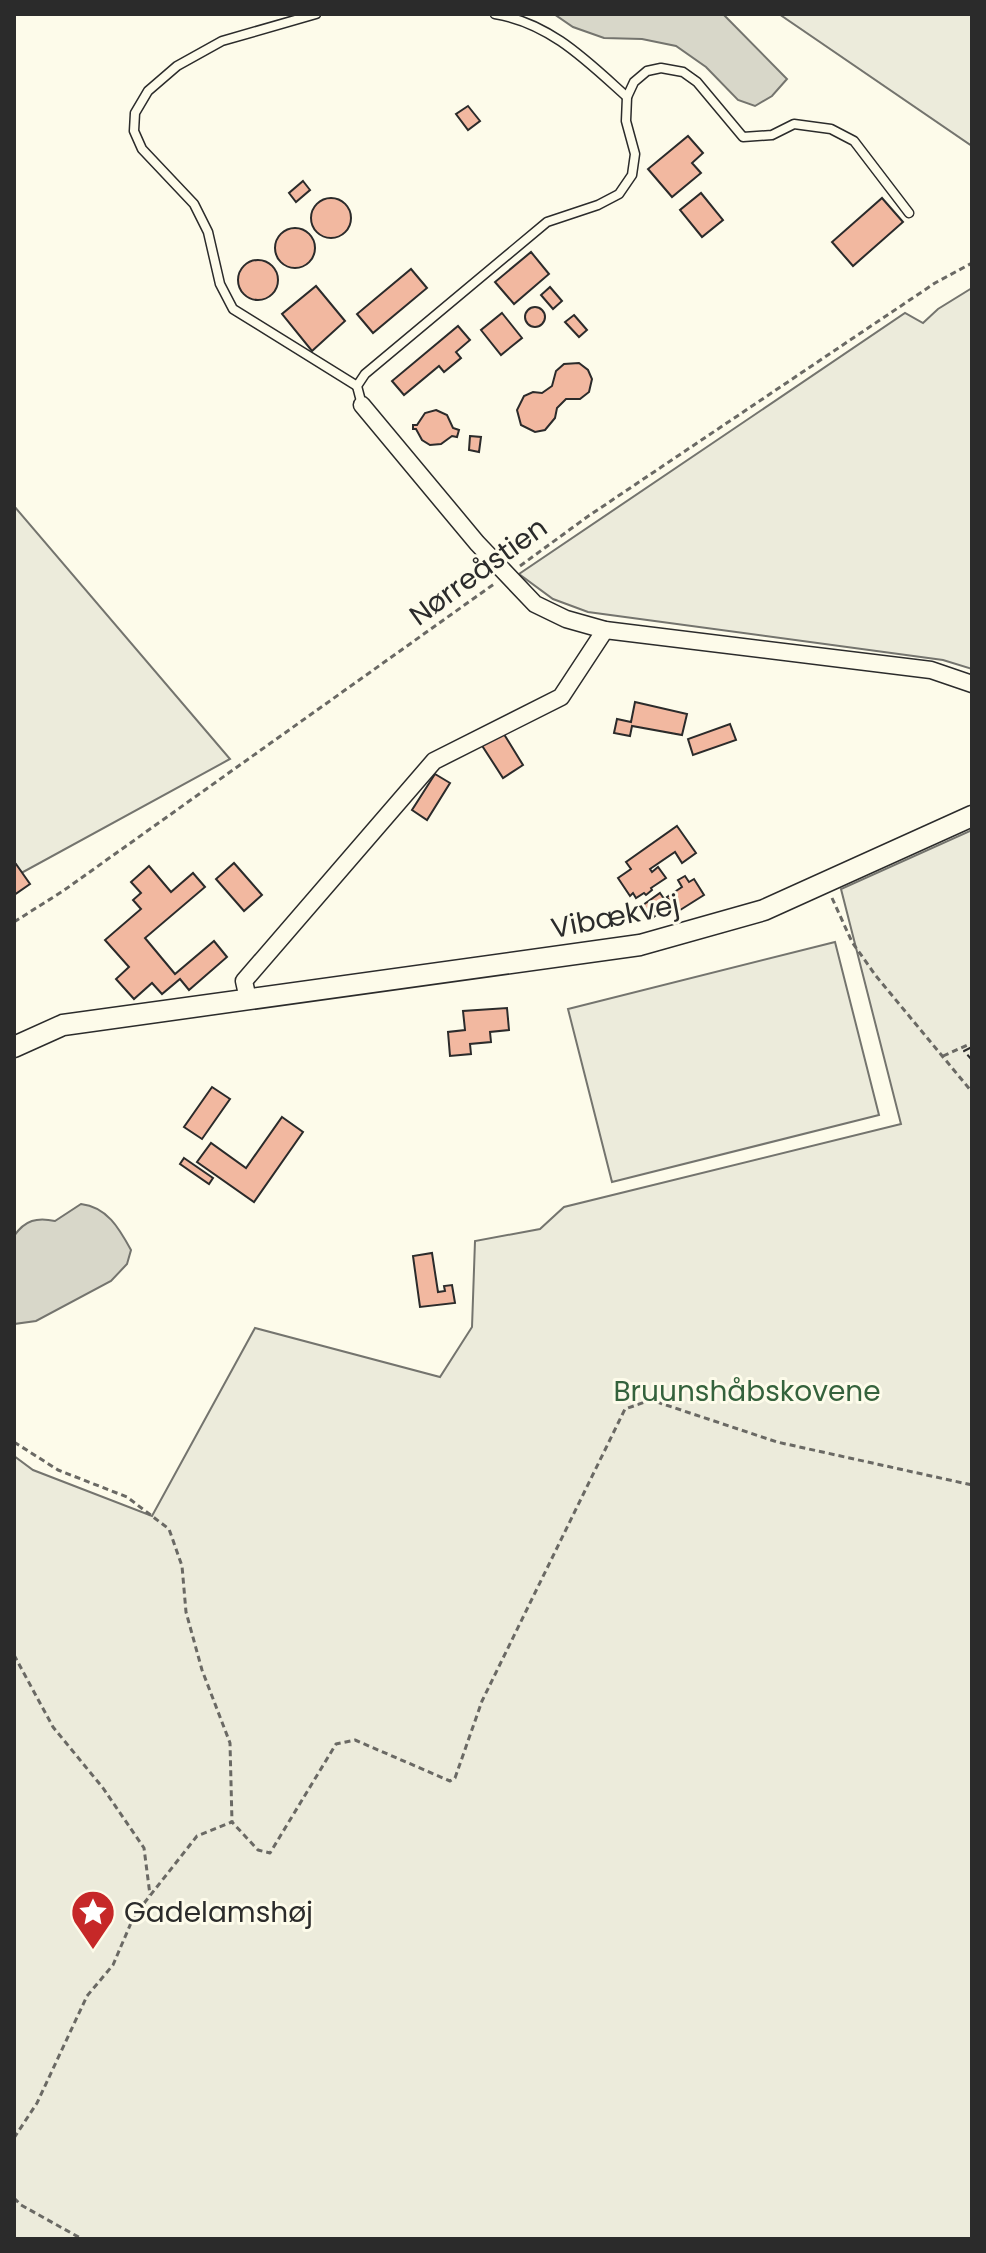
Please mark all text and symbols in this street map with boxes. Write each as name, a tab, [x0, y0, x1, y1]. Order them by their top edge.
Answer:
street label: Nørreåstien	[401, 508, 555, 635]
street label: Vibækvej	[548, 885, 683, 948]
park label: Bruunshåbskovene	[613, 1372, 881, 1411]
place icon: Gadelamshøj	[69, 1888, 117, 1951]
place label: Gadelamshøj	[124, 1893, 313, 1932]

